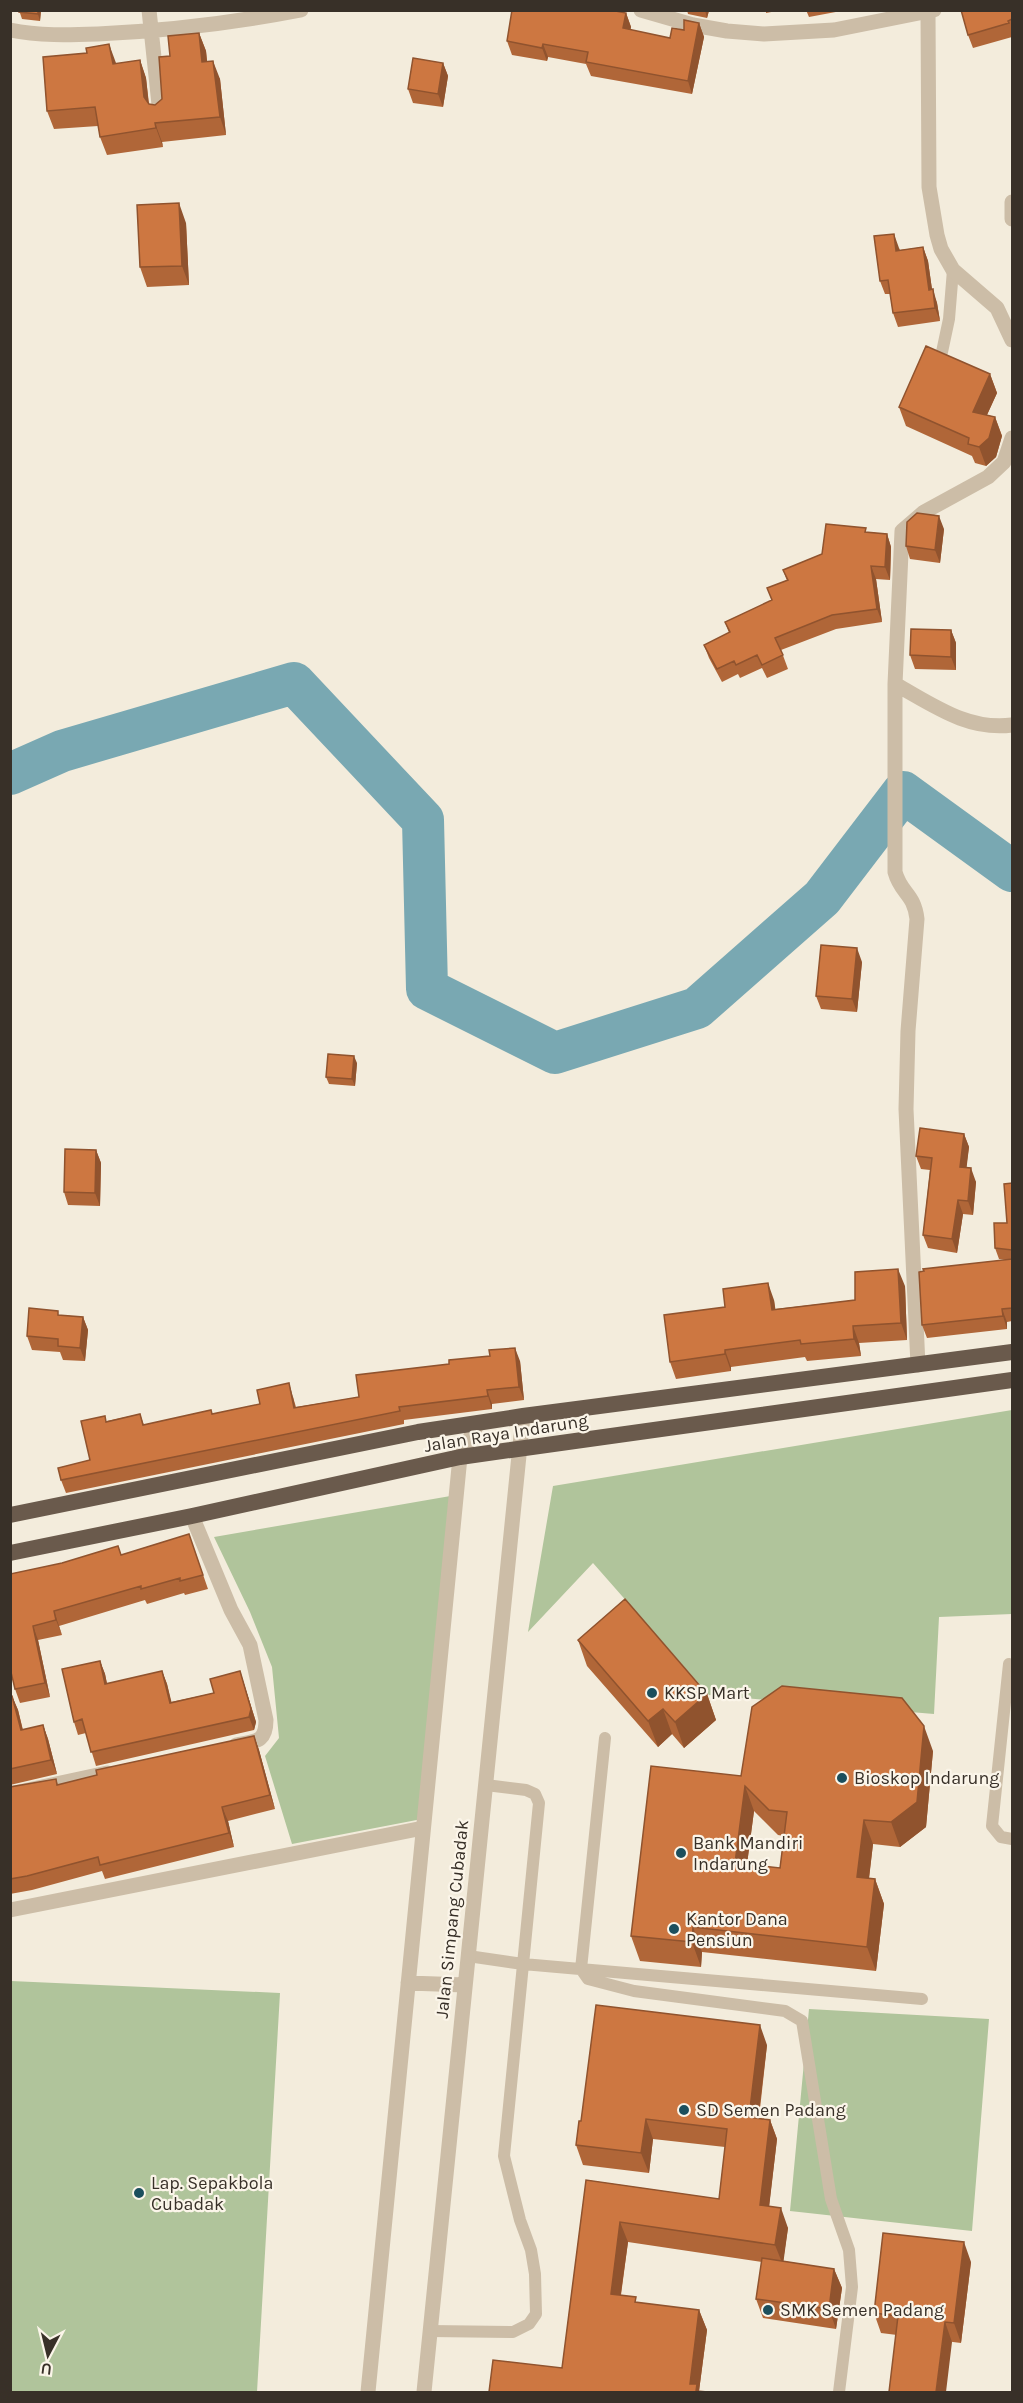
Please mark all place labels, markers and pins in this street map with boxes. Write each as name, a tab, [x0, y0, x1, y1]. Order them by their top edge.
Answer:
place label: KKSP Mart	[664, 1682, 750, 1704]
marker: KKSP Mart	[645, 1686, 659, 1700]
place label: Bioskop Indarung	[854, 1767, 1000, 1789]
marker: Bioskop Indarung	[835, 1771, 849, 1785]
place label: Bank Mandiri Indarung	[693, 1832, 803, 1875]
marker: Bank Mandiri Indarung	[674, 1846, 688, 1860]
place label: Kantor Dana Pensiun	[686, 1908, 788, 1951]
marker: Kantor Dana Pensiun	[667, 1922, 681, 1936]
place label: SD Semen Padang	[696, 2099, 846, 2121]
marker: SD Semen Padang	[677, 2103, 691, 2117]
place label: Lap. Sepakbola Cubadak	[151, 2172, 273, 2215]
marker: Lap. Sepakbola Cubadak	[132, 2186, 146, 2200]
place label: SMK Semen Padang	[780, 2299, 944, 2321]
marker: SMK Semen Padang	[761, 2303, 775, 2317]

